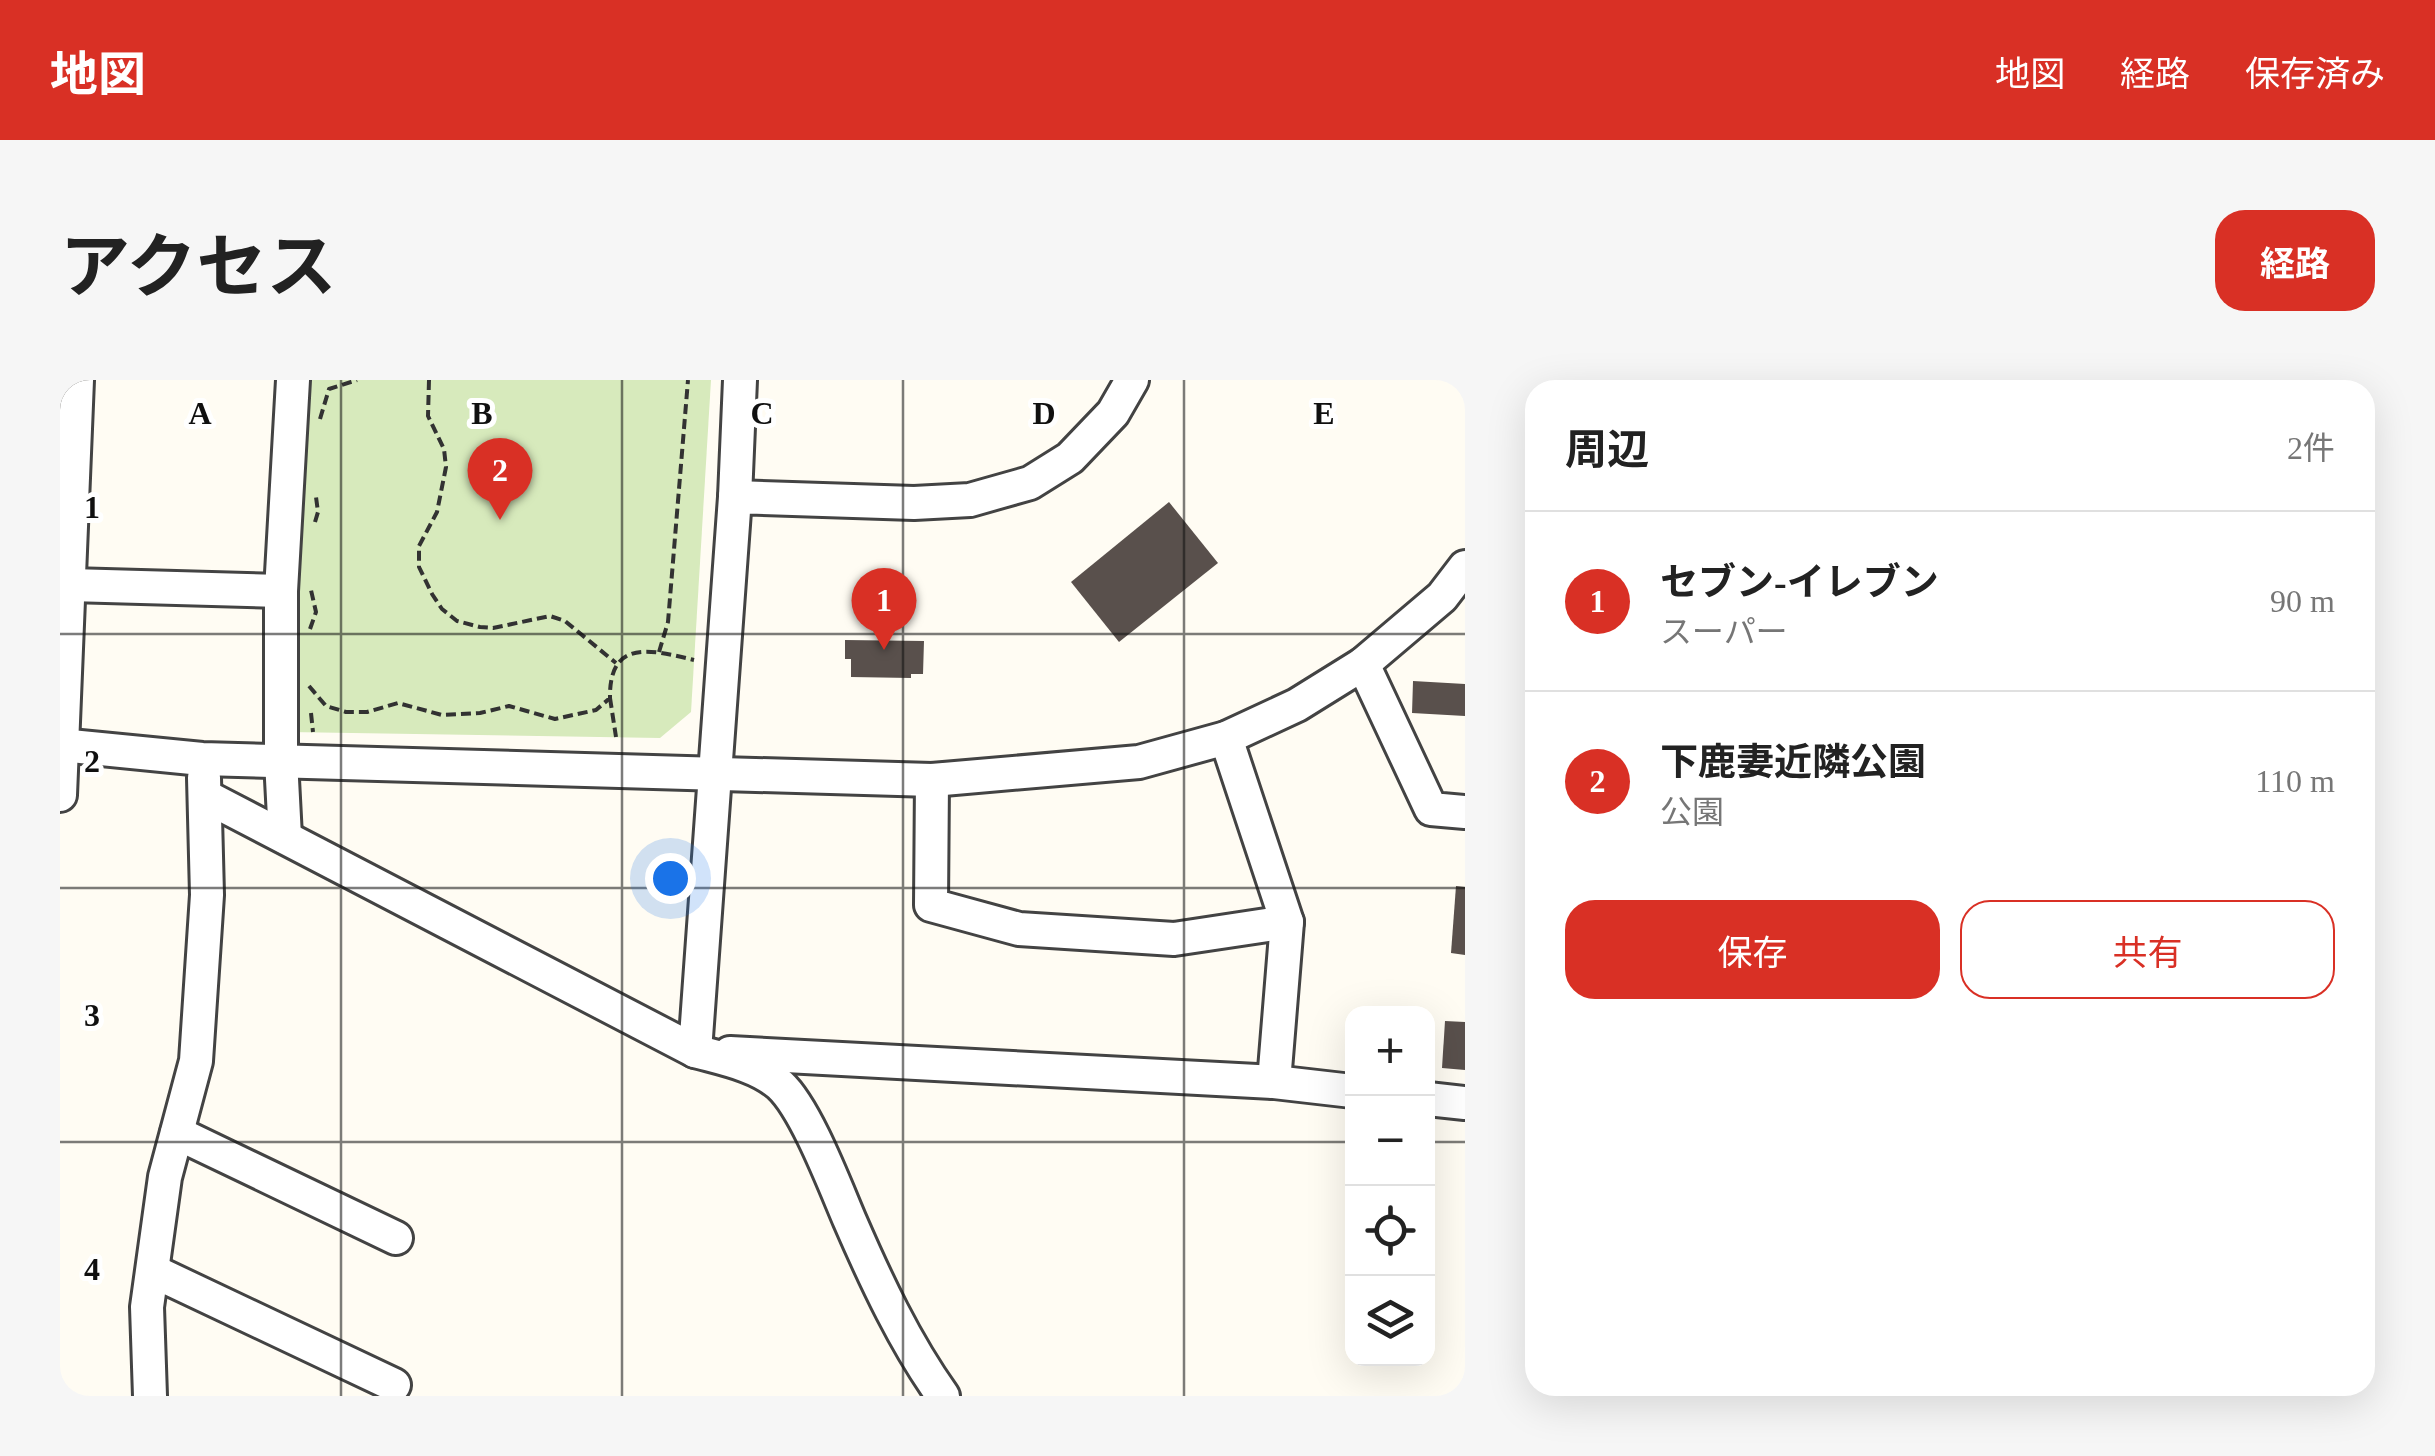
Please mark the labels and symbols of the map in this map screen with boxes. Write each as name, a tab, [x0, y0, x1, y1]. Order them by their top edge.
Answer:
text: A	[188, 395, 212, 431]
text: B	[471, 395, 493, 431]
text: C	[750, 395, 774, 431]
text: D	[1032, 395, 1056, 431]
text: E	[1313, 395, 1335, 431]
pin: 2	[468, 438, 532, 520]
text: 1	[84, 489, 100, 525]
pin: 1	[852, 568, 916, 650]
text: 2	[84, 743, 100, 779]
your location	[645, 853, 696, 904]
text: 3	[84, 997, 100, 1033]
text: 4	[84, 1251, 100, 1287]

